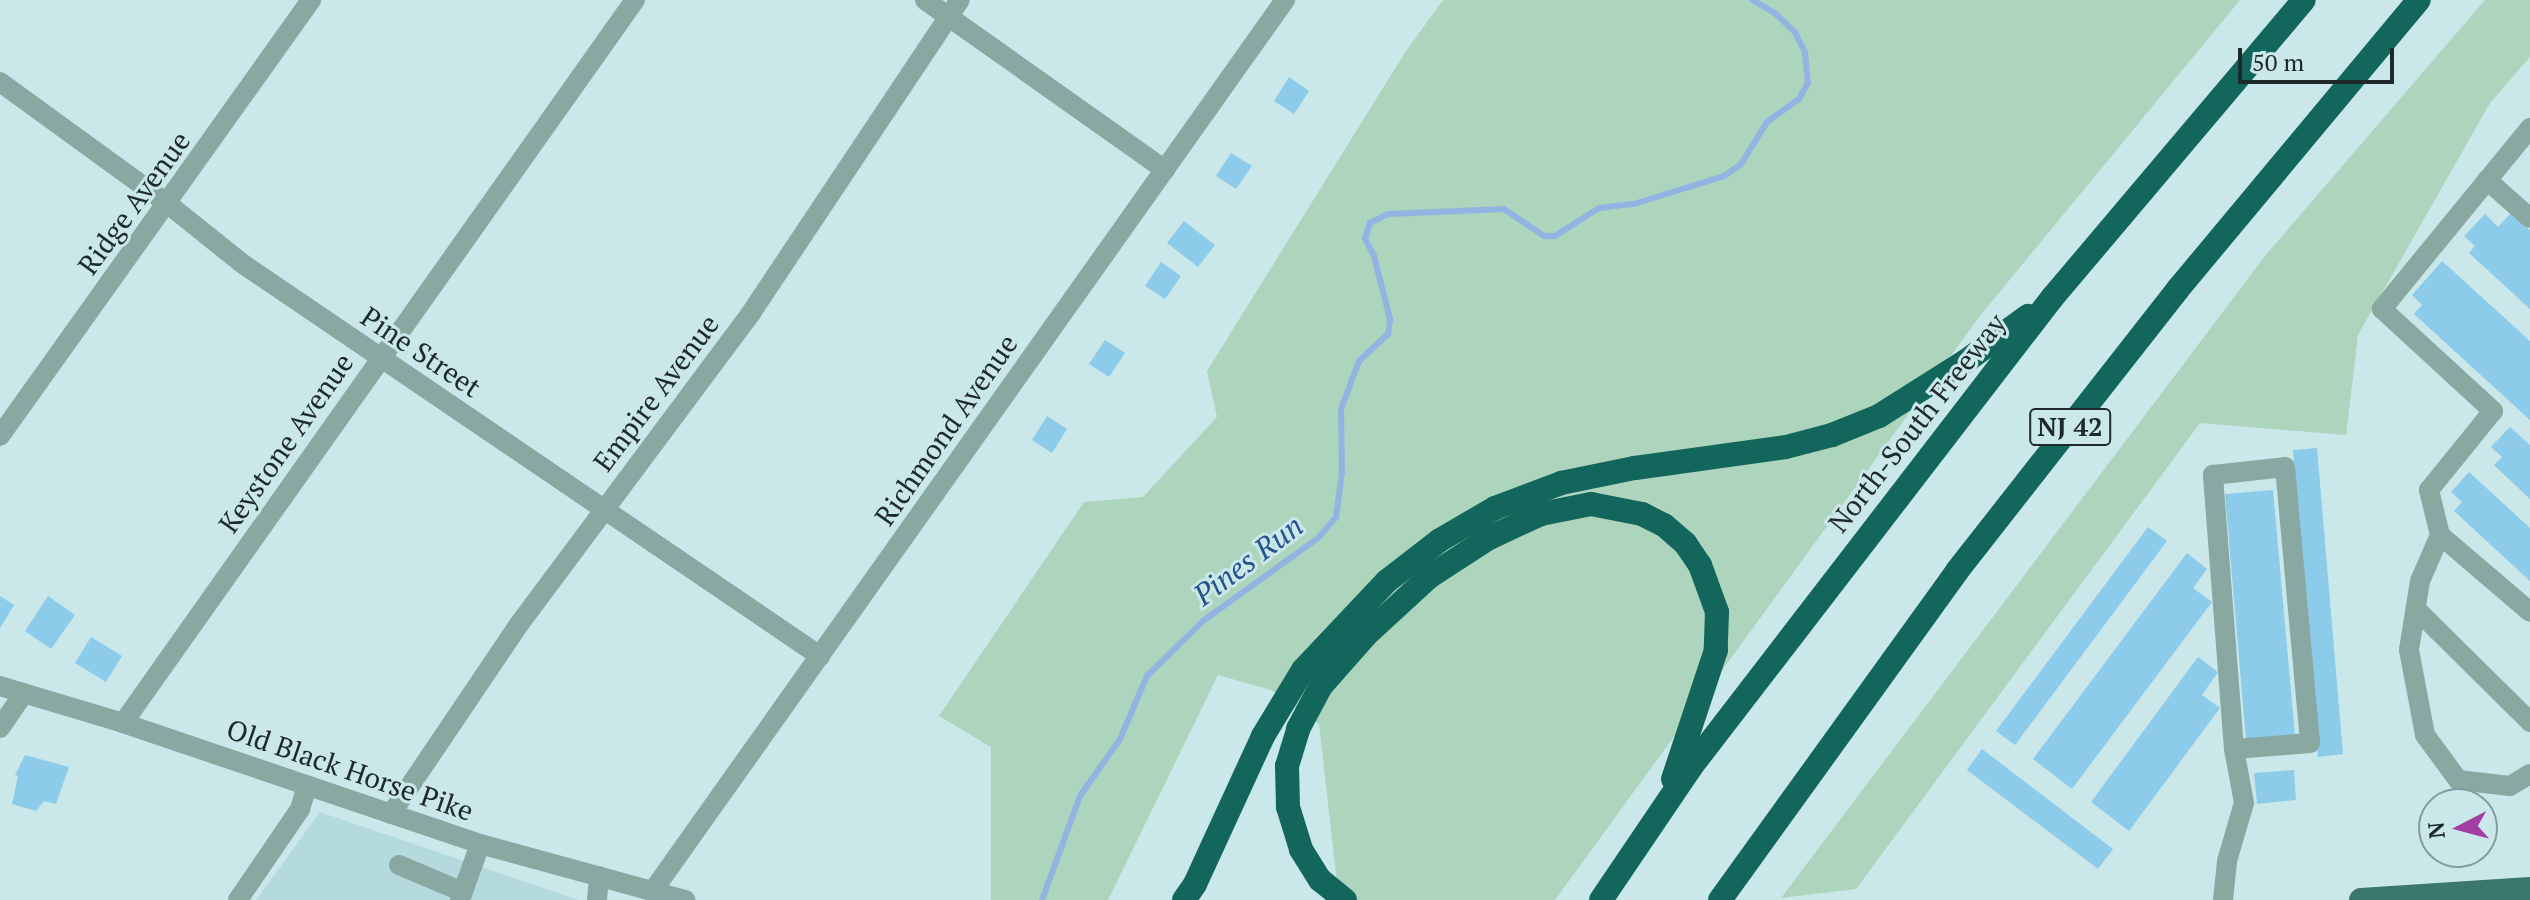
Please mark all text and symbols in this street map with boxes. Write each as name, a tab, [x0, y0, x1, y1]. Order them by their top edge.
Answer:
scale bar	[2242, 32, 2398, 82]
text: 50 m	[2252, 46, 2304, 78]
street label: Ridge Avenue	[71, 125, 197, 281]
street label: Pine Street	[355, 300, 487, 404]
street label: North-South Freeway	[1821, 307, 2013, 539]
street label: Empire Avenue	[586, 308, 726, 478]
street label: Richmond Avenue	[867, 328, 1025, 532]
street label: Keystone Avenue	[212, 347, 360, 539]
road number: NJ 42	[2028, 405, 2112, 449]
water label: Pines Run	[1186, 507, 1310, 613]
street label: Old Black Horse Pike	[222, 712, 478, 828]
north arrow	[2418, 788, 2498, 868]
text: N	[2420, 821, 2451, 840]

